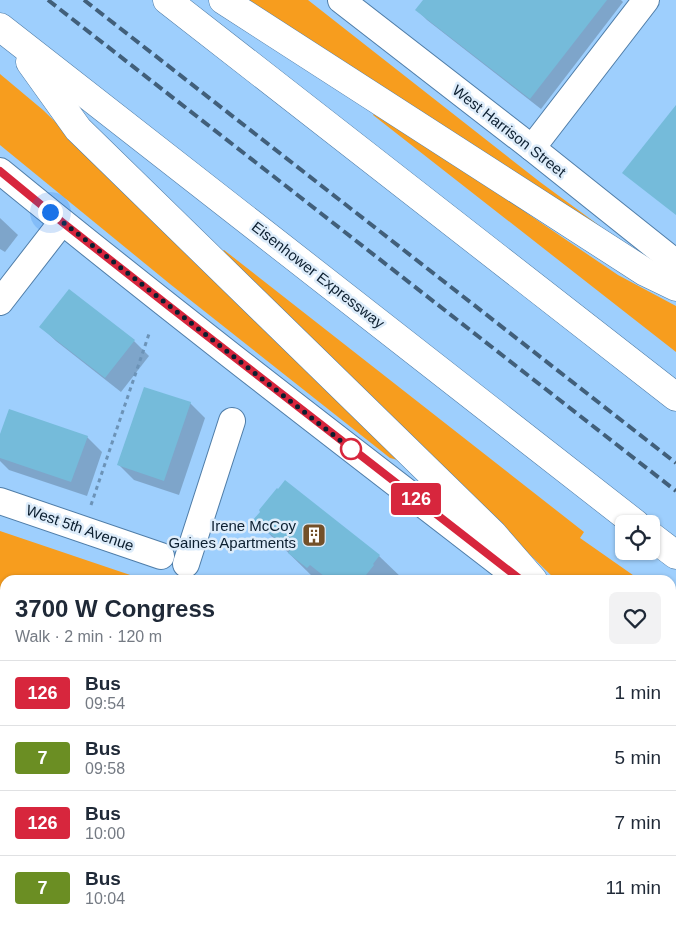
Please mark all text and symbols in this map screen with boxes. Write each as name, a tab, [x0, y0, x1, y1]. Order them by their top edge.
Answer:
street label: West Harrison Street	[449, 81, 570, 181]
your location	[38, 200, 63, 225]
street label: Eisenhower Expressway	[249, 218, 388, 332]
unlabelled marker	[340, 438, 362, 460]
line badge: 126	[387, 483, 445, 515]
text: 126	[401, 489, 431, 509]
street label: West 5th Avenue	[24, 501, 136, 554]
map controls	[615, 515, 660, 560]
button: locate	[615, 515, 660, 560]
place label: Irene McCoy Gaines Apartments	[168, 517, 296, 551]
building icon: Irene McCoy Gaines Apartments	[301, 522, 327, 548]
button: heart	[609, 592, 661, 644]
text: 3700 W Congress	[15, 595, 215, 622]
text: Walk · 2 min · 120 m	[15, 628, 162, 645]
text: Bus	[85, 673, 121, 694]
text: 1 min	[615, 682, 661, 703]
text: 126	[27, 683, 58, 703]
text: 09:54	[85, 695, 125, 712]
text: Bus	[85, 738, 121, 759]
text: 5 min	[615, 747, 661, 768]
text: 7	[37, 748, 48, 768]
text: 09:58	[85, 760, 125, 777]
text: Bus	[85, 803, 121, 824]
text: 7 min	[615, 812, 661, 833]
text: 126	[27, 813, 58, 833]
text: 10:00	[85, 825, 125, 842]
text: Bus	[85, 868, 121, 889]
text: 11 min	[605, 877, 661, 898]
text: 7	[37, 878, 48, 898]
text: 10:04	[85, 890, 125, 907]

